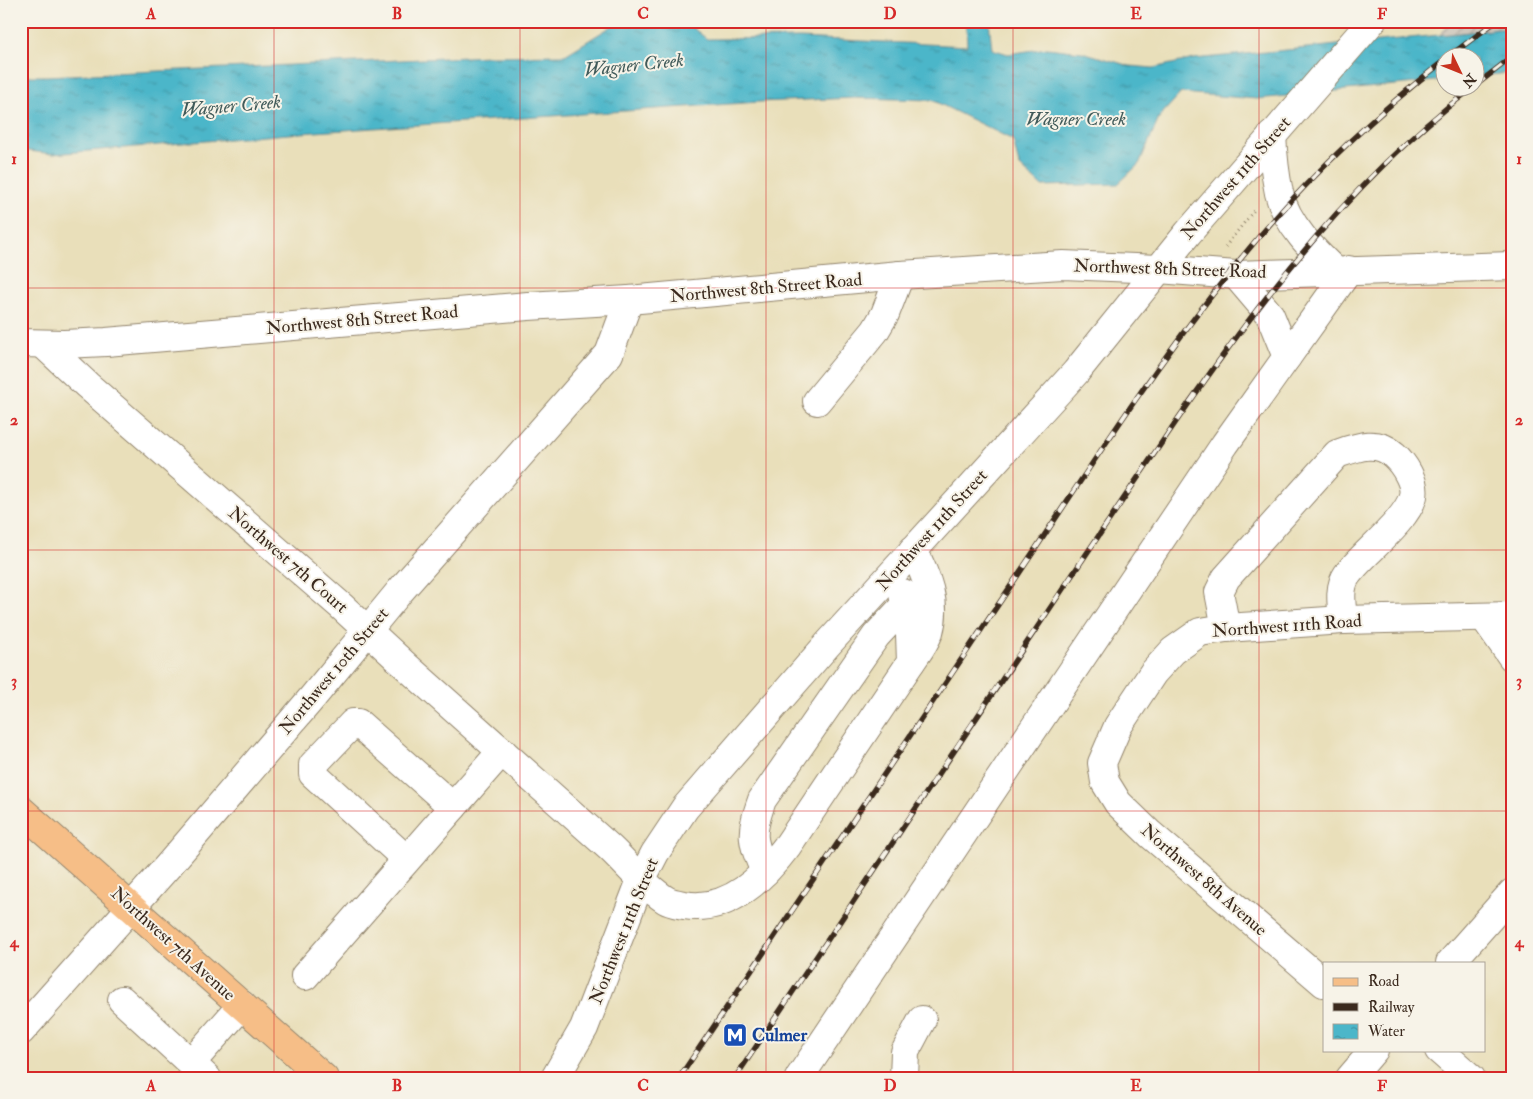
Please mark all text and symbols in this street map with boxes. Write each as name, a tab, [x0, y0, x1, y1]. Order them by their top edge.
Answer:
text: A	[145, 4, 157, 24]
text: B	[392, 4, 402, 24]
text: C	[637, 4, 649, 24]
text: D	[883, 4, 897, 24]
text: E	[1130, 4, 1142, 24]
text: F	[1377, 4, 1387, 24]
water label: Wagner Creek	[583, 48, 685, 82]
north arrow	[1436, 48, 1486, 98]
text: N	[1458, 69, 1480, 91]
water label: Wagner Creek	[180, 90, 282, 122]
water label: Wagner Creek	[1026, 107, 1126, 131]
street label: Northwest 11th Street	[1176, 112, 1296, 244]
text: 1	[11, 149, 17, 169]
text: 1	[1516, 149, 1522, 169]
street label: Northwest 8th Street Road	[1073, 254, 1267, 284]
street label: Northwest 8th Street Road	[669, 268, 863, 308]
street label: Northwest 8th Street Road	[265, 300, 459, 340]
text: 2	[10, 410, 18, 430]
text: 2	[1515, 410, 1523, 430]
street label: Northwest 11th Street	[871, 464, 993, 596]
street label: Northwest 7th Court	[223, 502, 353, 618]
street label: Northwest 10th Street	[274, 603, 394, 739]
street label: Northwest 11th Road	[1211, 609, 1363, 643]
text: 3	[11, 671, 17, 691]
text: 3	[1516, 671, 1522, 691]
street label: Northwest 8th Avenue	[1136, 819, 1272, 941]
street label: Northwest 11th Street	[584, 854, 664, 1007]
street label: Northwest 7th Avenue	[106, 882, 240, 1006]
text: 4	[9, 932, 20, 952]
text: 4	[1514, 932, 1525, 952]
legend	[1323, 962, 1486, 1052]
text: Road	[1368, 972, 1400, 991]
text: Railway	[1368, 998, 1415, 1017]
metro station icon: Culmer	[722, 1022, 748, 1048]
text: Water	[1367, 1022, 1405, 1041]
place label: Culmer	[752, 1024, 807, 1047]
text: A	[145, 1076, 157, 1096]
text: B	[392, 1076, 402, 1096]
text: C	[637, 1076, 649, 1096]
text: D	[883, 1076, 897, 1096]
text: E	[1130, 1076, 1142, 1096]
text: F	[1377, 1076, 1387, 1096]

